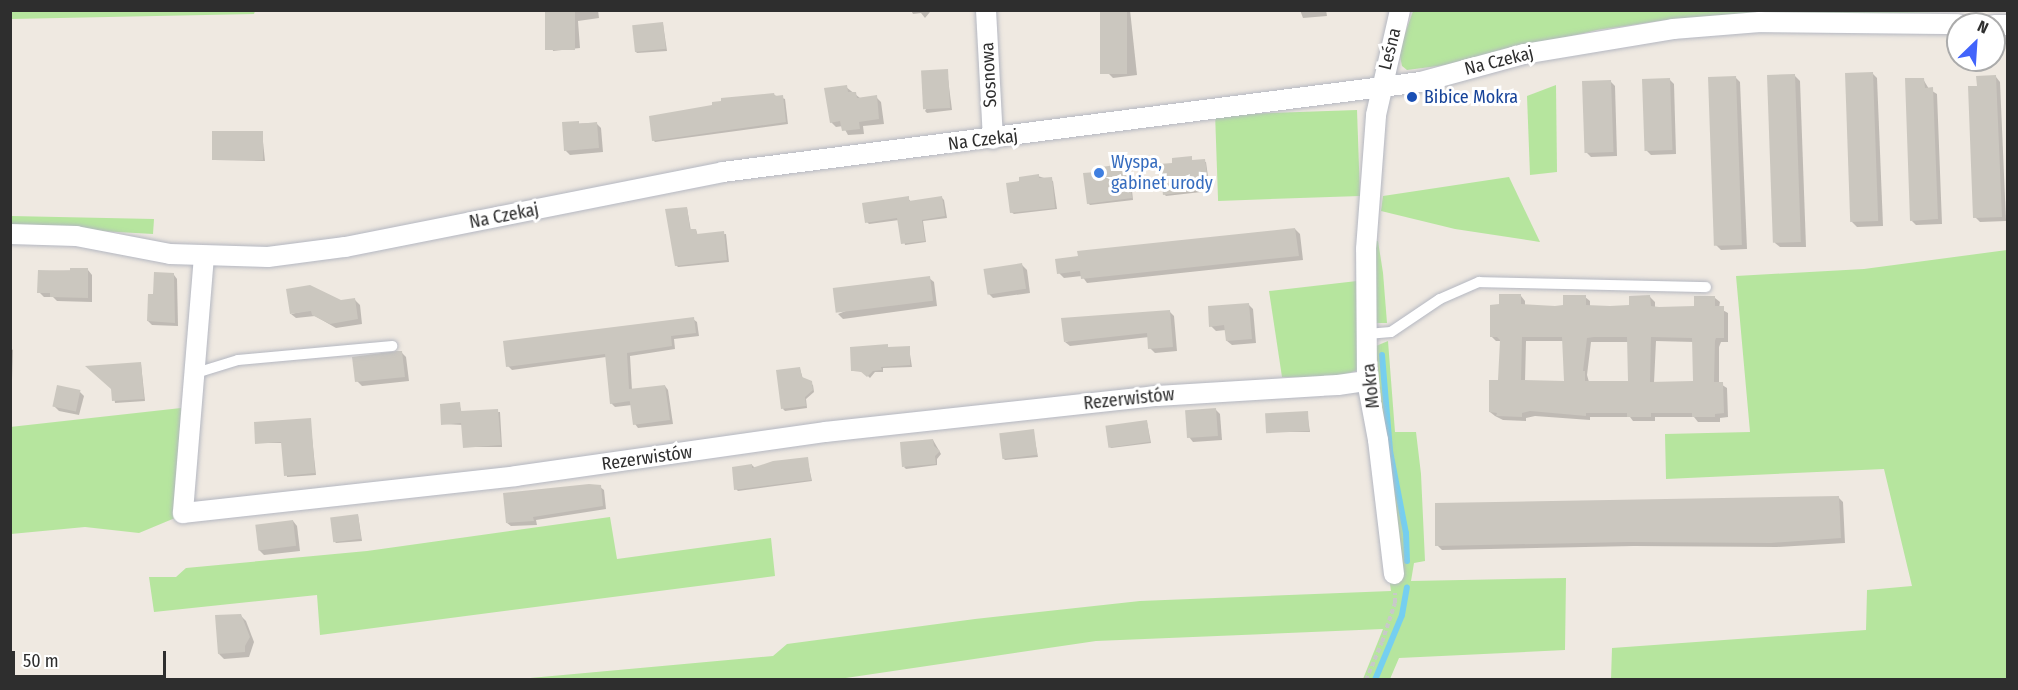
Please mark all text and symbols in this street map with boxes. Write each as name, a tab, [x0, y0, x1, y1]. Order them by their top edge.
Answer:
north arrow	[1946, 12, 2006, 72]
text: N	[1975, 16, 1991, 38]
street label: Leśna	[1374, 26, 1406, 72]
street label: Sosnowa	[977, 42, 1001, 108]
street label: Na Czekaj	[1462, 42, 1536, 80]
place label: Bibice Mokra	[1424, 86, 1518, 108]
marker: Bibice Mokra	[1405, 90, 1419, 104]
street label: Na Czekaj	[947, 125, 1019, 155]
place label: Wyspa, gabinet urody	[1111, 152, 1213, 195]
marker: Wyspa, gabinet urody	[1092, 166, 1106, 180]
street label: Na Czekaj	[467, 199, 541, 233]
street label: Mokra	[1358, 362, 1384, 410]
street label: Rezerwistów	[1082, 383, 1176, 415]
street label: Rezerwistów	[600, 441, 694, 475]
scale bar	[15, 639, 170, 677]
text: 50 m	[23, 650, 59, 672]

